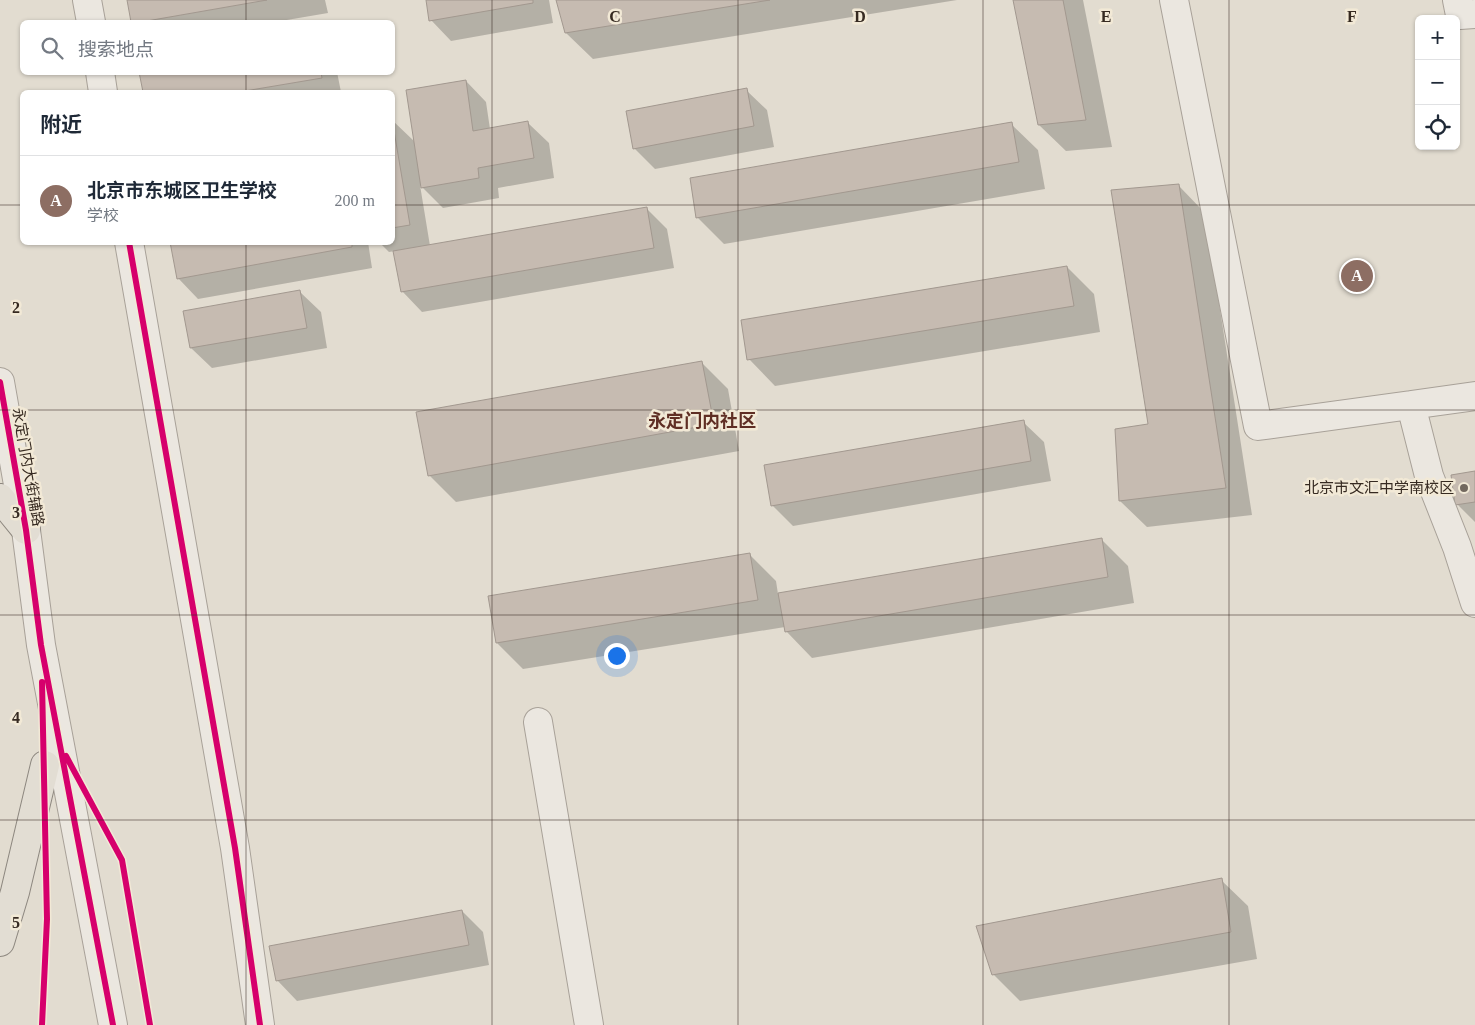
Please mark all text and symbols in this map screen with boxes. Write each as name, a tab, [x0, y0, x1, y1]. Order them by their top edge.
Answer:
text: C	[609, 8, 621, 25]
text: D	[854, 8, 866, 25]
text: E	[1101, 8, 1111, 25]
text: F	[1347, 8, 1357, 25]
map controls	[1415, 15, 1460, 150]
button: +	[1415, 15, 1460, 60]
search box	[20, 20, 395, 75]
icon: search	[38, 34, 66, 62]
text: 搜索地点	[78, 39, 154, 60]
button: −	[1415, 60, 1460, 105]
button: locate	[1415, 105, 1460, 150]
text: 附近	[40, 113, 82, 137]
text: 北京市东城区卫生学校	[87, 180, 277, 201]
text: A	[50, 192, 62, 209]
text: 200 m	[335, 192, 375, 209]
text: 学校	[87, 207, 119, 224]
pin: A	[1341, 257, 1373, 295]
text: 2	[12, 299, 20, 316]
street label: 永定门内大街辅路	[10, 407, 46, 527]
district label: 永定门内社区	[648, 411, 756, 431]
place label: 北京市文汇中学南校区	[1304, 479, 1454, 496]
marker: 北京市文汇中学南校区	[1458, 482, 1470, 494]
text: 3	[12, 504, 20, 521]
your location	[604, 643, 630, 669]
text: 4	[12, 709, 20, 726]
text: 5	[12, 914, 20, 931]

